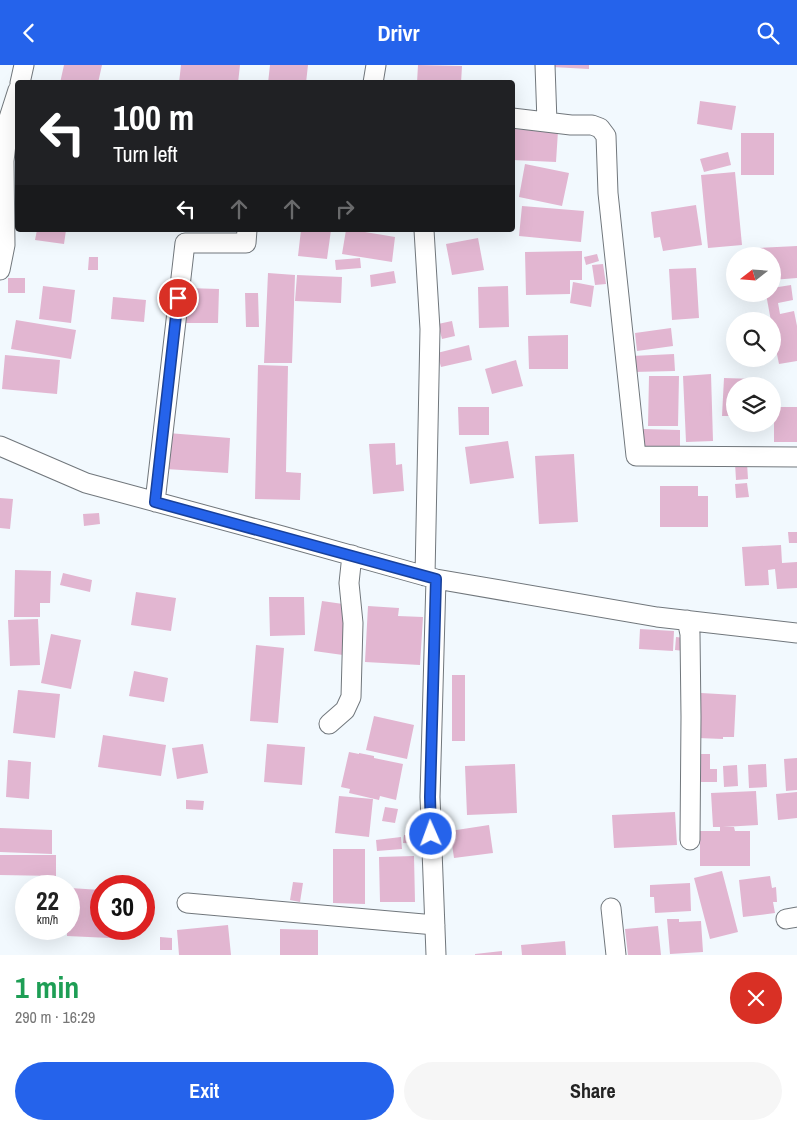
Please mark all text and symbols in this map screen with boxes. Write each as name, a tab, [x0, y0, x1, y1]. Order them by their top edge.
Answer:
text: Drivr	[377, 18, 420, 48]
icon: back	[15, 19, 43, 47]
icon: search	[754, 19, 782, 47]
text: 100 m	[113, 94, 194, 141]
icon: left	[30, 100, 95, 165]
text: Turn left	[113, 139, 178, 169]
icon: left	[172, 195, 200, 223]
icon: ahead	[225, 195, 253, 223]
icon: ahead	[278, 195, 306, 223]
icon: right	[331, 195, 359, 223]
north arrow	[726, 247, 781, 303]
map controls	[726, 247, 781, 432]
pin	[157, 277, 199, 319]
icon: arrive	[164, 284, 192, 312]
button: search	[726, 312, 781, 367]
button: layers	[726, 377, 781, 432]
position arrow	[404, 807, 456, 859]
speed limit sign: 30	[90, 875, 155, 940]
text: 22	[36, 884, 59, 918]
text: km/h	[37, 912, 58, 928]
text: 1 min	[15, 967, 79, 1007]
button: close	[730, 972, 782, 1024]
text: 290 m · 16:29	[15, 1006, 95, 1028]
button: Exit	[15, 1062, 394, 1120]
button: Share	[404, 1062, 782, 1120]

